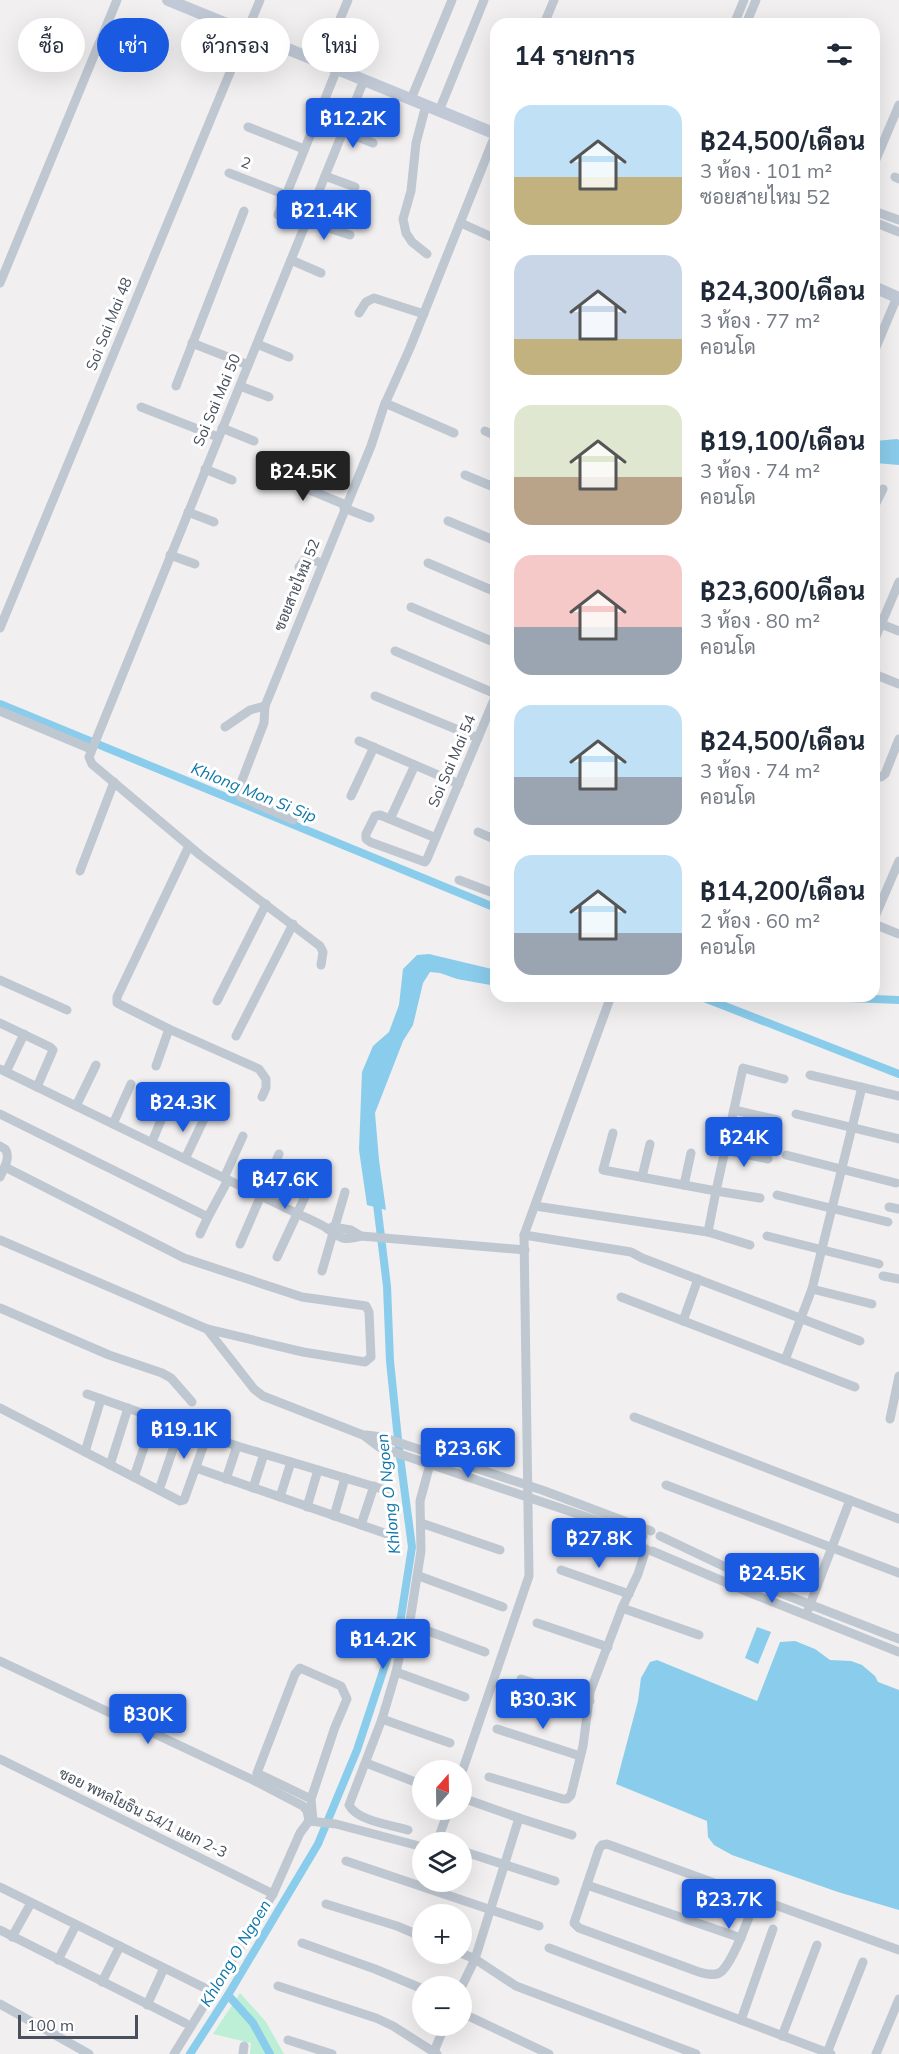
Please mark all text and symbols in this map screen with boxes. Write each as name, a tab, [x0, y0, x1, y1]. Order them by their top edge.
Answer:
chip: ซื้อ	[18, 18, 85, 72]
chip: เช่า	[97, 18, 169, 72]
chip: ตัวกรอง	[181, 18, 290, 72]
chip: ใหม่	[302, 18, 379, 72]
icon: filters	[823, 38, 856, 71]
text: 14 รายการ	[514, 39, 636, 72]
pin: ฿12.2K	[304, 98, 402, 149]
text: ฿12.2K	[320, 105, 386, 130]
text: ฿24,500/เดือน	[700, 124, 865, 157]
icon: home	[562, 129, 634, 201]
street label: 2	[239, 152, 254, 173]
text: 3 ห้อง · 101 m²	[700, 158, 832, 183]
text: ซอยสายไหม 52	[700, 184, 830, 209]
pin: ฿21.4K	[275, 190, 373, 241]
text: ฿21.4K	[291, 197, 357, 222]
text: ฿24,300/เดือน	[700, 274, 865, 307]
street label: Soi Sai Mai 48	[81, 275, 136, 373]
icon: home	[562, 279, 634, 351]
text: 3 ห้อง · 77 m²	[700, 308, 820, 333]
text: คอนโด	[700, 334, 756, 359]
street label: Soi Sai Mai 50	[189, 351, 245, 449]
text: ฿19,100/เดือน	[700, 424, 865, 457]
icon: home	[562, 429, 634, 501]
pin: ฿24.5K	[254, 451, 352, 502]
text: ฿24.5K	[270, 458, 336, 483]
text: 3 ห้อง · 74 m²	[700, 458, 820, 483]
text: คอนโด	[700, 484, 756, 509]
street label: ซอยสายไหม 52	[269, 536, 324, 634]
text: ฿23,600/เดือน	[700, 574, 865, 607]
icon: home	[562, 579, 634, 651]
text: 3 ห้อง · 80 m²	[700, 608, 820, 633]
text: คอนโด	[700, 634, 756, 659]
street label: Soi Sai Mai 54	[424, 712, 480, 810]
text: ฿24,500/เดือน	[700, 724, 865, 757]
icon: home	[562, 729, 634, 801]
water label: Khlong Mon Si Sip	[188, 758, 320, 826]
text: 3 ห้อง · 74 m²	[700, 758, 820, 783]
text: คอนโด	[700, 784, 756, 809]
text: ฿14,200/เดือน	[700, 874, 865, 907]
icon: home	[562, 879, 634, 951]
text: 2 ห้อง · 60 m²	[700, 908, 820, 933]
text: คอนโด	[700, 934, 756, 959]
pin: ฿24.3K	[134, 1082, 232, 1133]
text: ฿24.3K	[150, 1089, 216, 1114]
pin: ฿24K	[708, 1117, 780, 1168]
text: ฿24K	[719, 1124, 769, 1149]
pin: ฿47.6K	[236, 1159, 334, 1210]
text: ฿47.6K	[252, 1166, 318, 1191]
pin: ฿19.1K	[135, 1409, 233, 1460]
text: ฿19.1K	[151, 1416, 217, 1441]
pin: ฿23.6K	[419, 1428, 517, 1479]
water label: Khlong O Ngoen	[372, 1433, 404, 1555]
text: ฿23.6K	[435, 1435, 501, 1460]
pin: ฿27.8K	[550, 1518, 648, 1569]
text: ฿27.8K	[566, 1525, 632, 1550]
pin: ฿24.5K	[723, 1553, 821, 1604]
text: ฿24.5K	[739, 1560, 805, 1585]
pin: ฿14.2K	[334, 1619, 432, 1670]
text: ฿14.2K	[350, 1626, 416, 1651]
pin: ฿30.3K	[494, 1679, 592, 1730]
text: ฿30.3K	[510, 1686, 576, 1711]
pin: ฿30K	[112, 1694, 184, 1745]
text: ฿30K	[123, 1701, 173, 1726]
north arrow	[412, 1760, 472, 1820]
map controls	[412, 1760, 472, 2036]
street label: ซอย พหลโยธิน 54/1 แยก 2-3	[56, 1763, 230, 1862]
button: layers	[412, 1832, 472, 1892]
pin: ฿23.7K	[680, 1879, 778, 1930]
text: ฿23.7K	[696, 1886, 762, 1911]
water label: Khlong O Ngoen	[195, 1896, 275, 2010]
button: +	[412, 1904, 472, 1964]
button: −	[412, 1976, 472, 2036]
scale bar	[18, 2012, 138, 2040]
text: 100 m	[27, 2015, 74, 2035]

